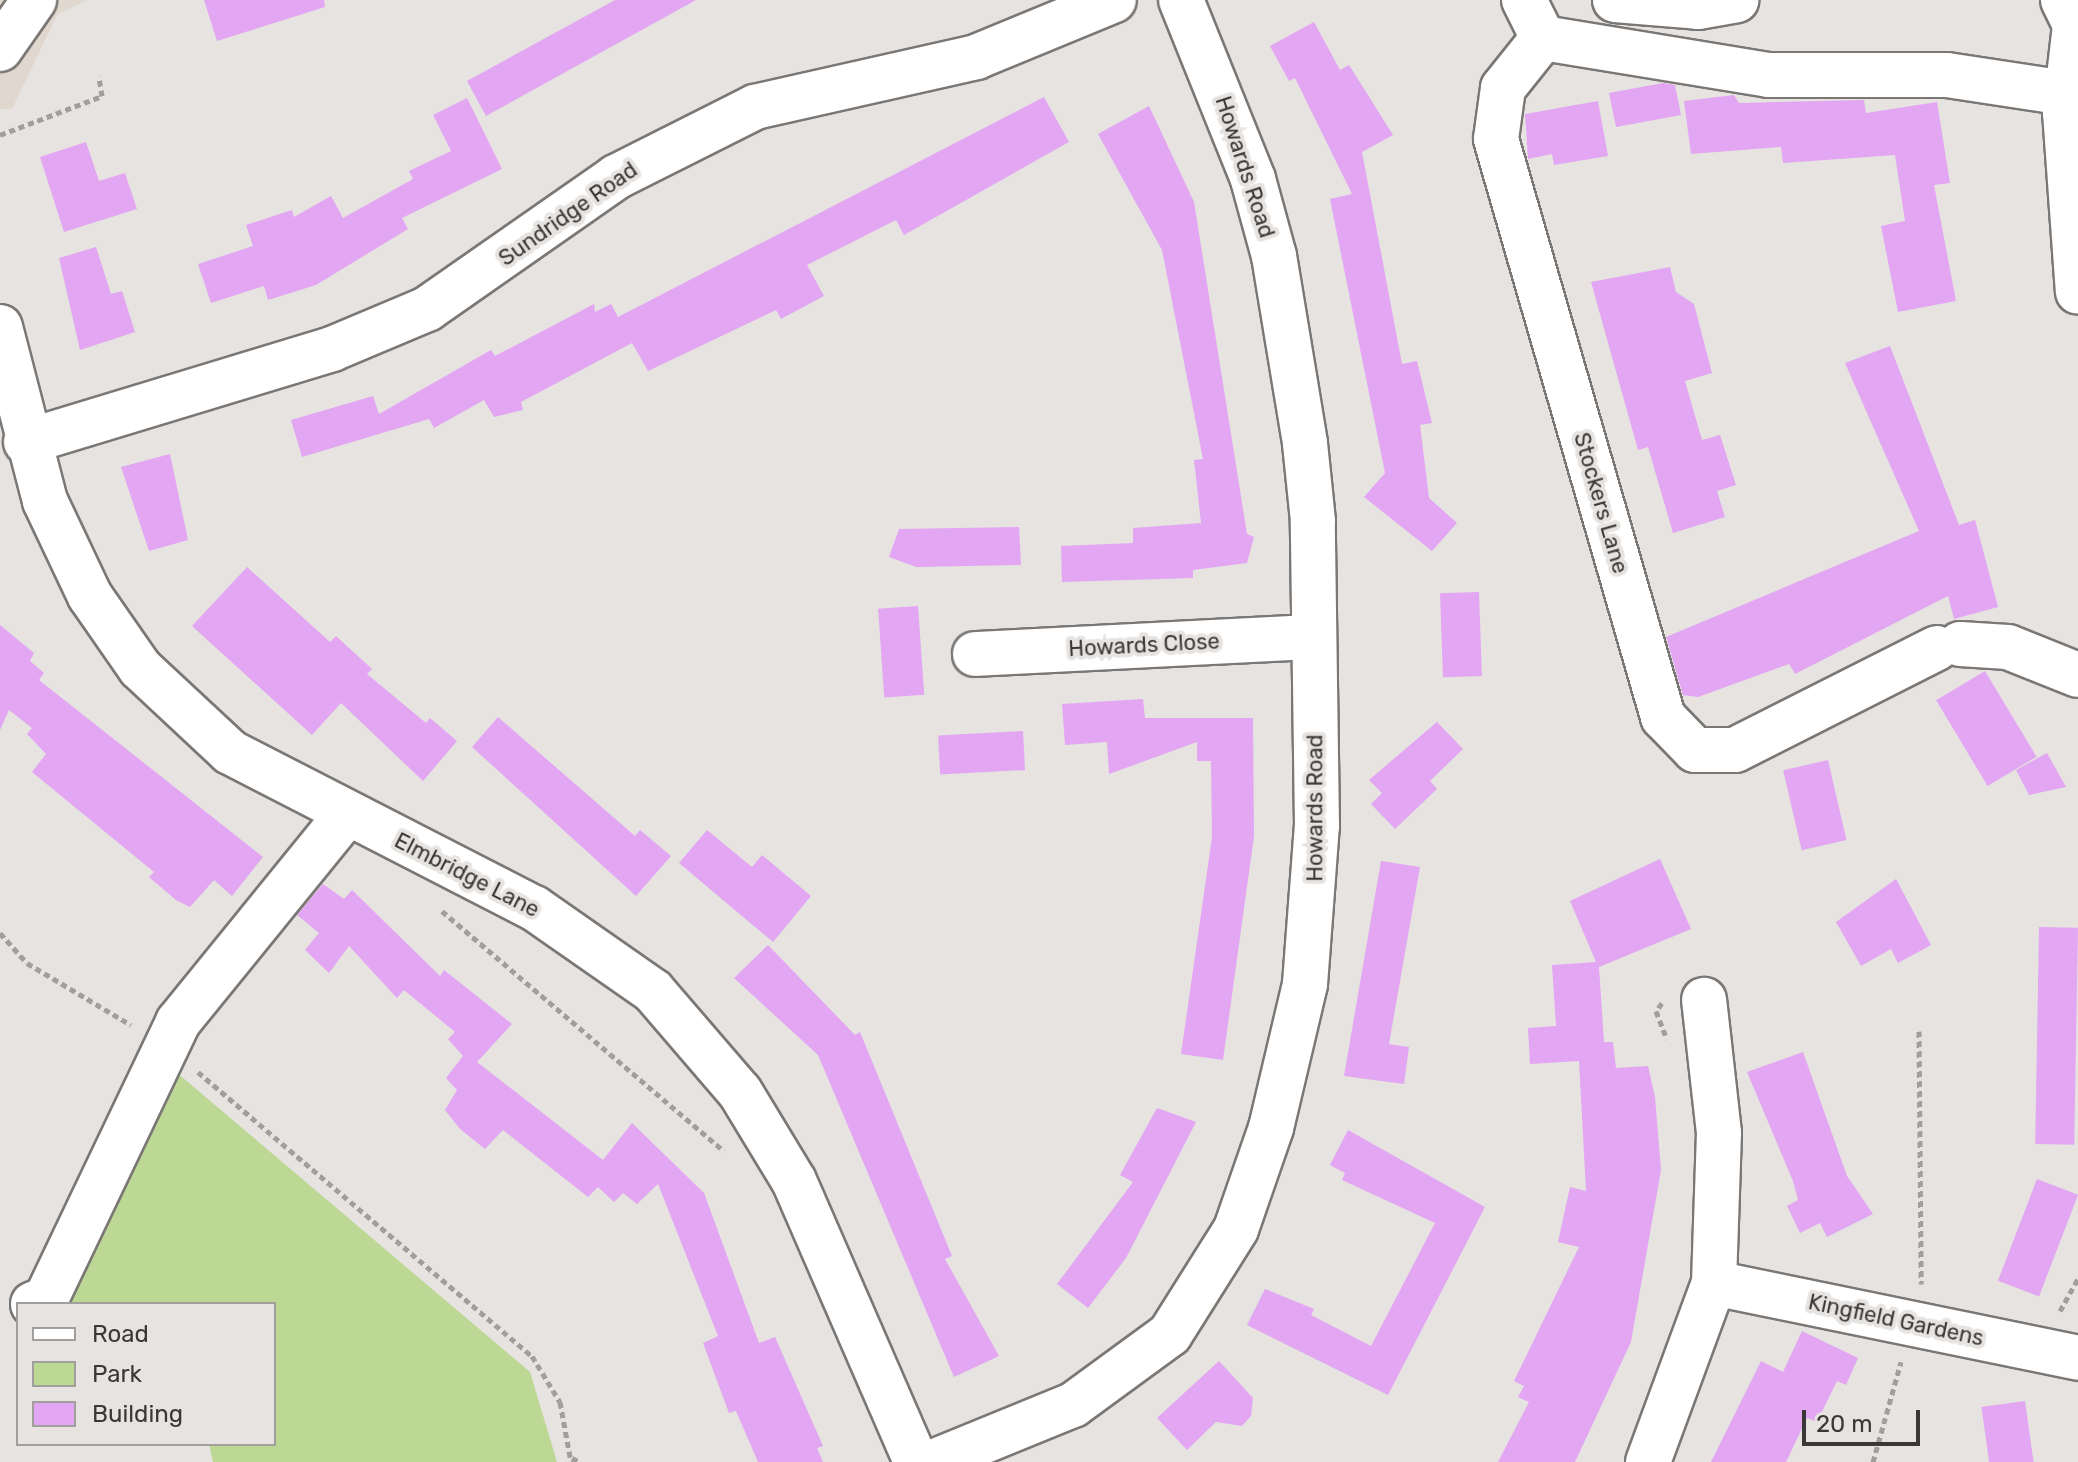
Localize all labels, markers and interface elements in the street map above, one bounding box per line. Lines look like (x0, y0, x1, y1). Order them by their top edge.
street label: Howards Road (1210, 93, 1280, 241)
street label: Sundridge Road (494, 156, 642, 272)
street label: Stockers Lane (1568, 430, 1634, 576)
street label: Howards Close (1068, 628, 1220, 662)
street label: Howards Road (1302, 734, 1328, 882)
street label: Elmbridge Lane (390, 827, 544, 923)
street label: Kingfield Gardens (1806, 1289, 1986, 1351)
legend (16, 1302, 276, 1446)
text: Road (92, 1320, 149, 1348)
text: Park (92, 1360, 142, 1388)
scale bar (1806, 1394, 1924, 1444)
text: Building (92, 1400, 183, 1428)
text: 20 m (1816, 1410, 1873, 1438)

